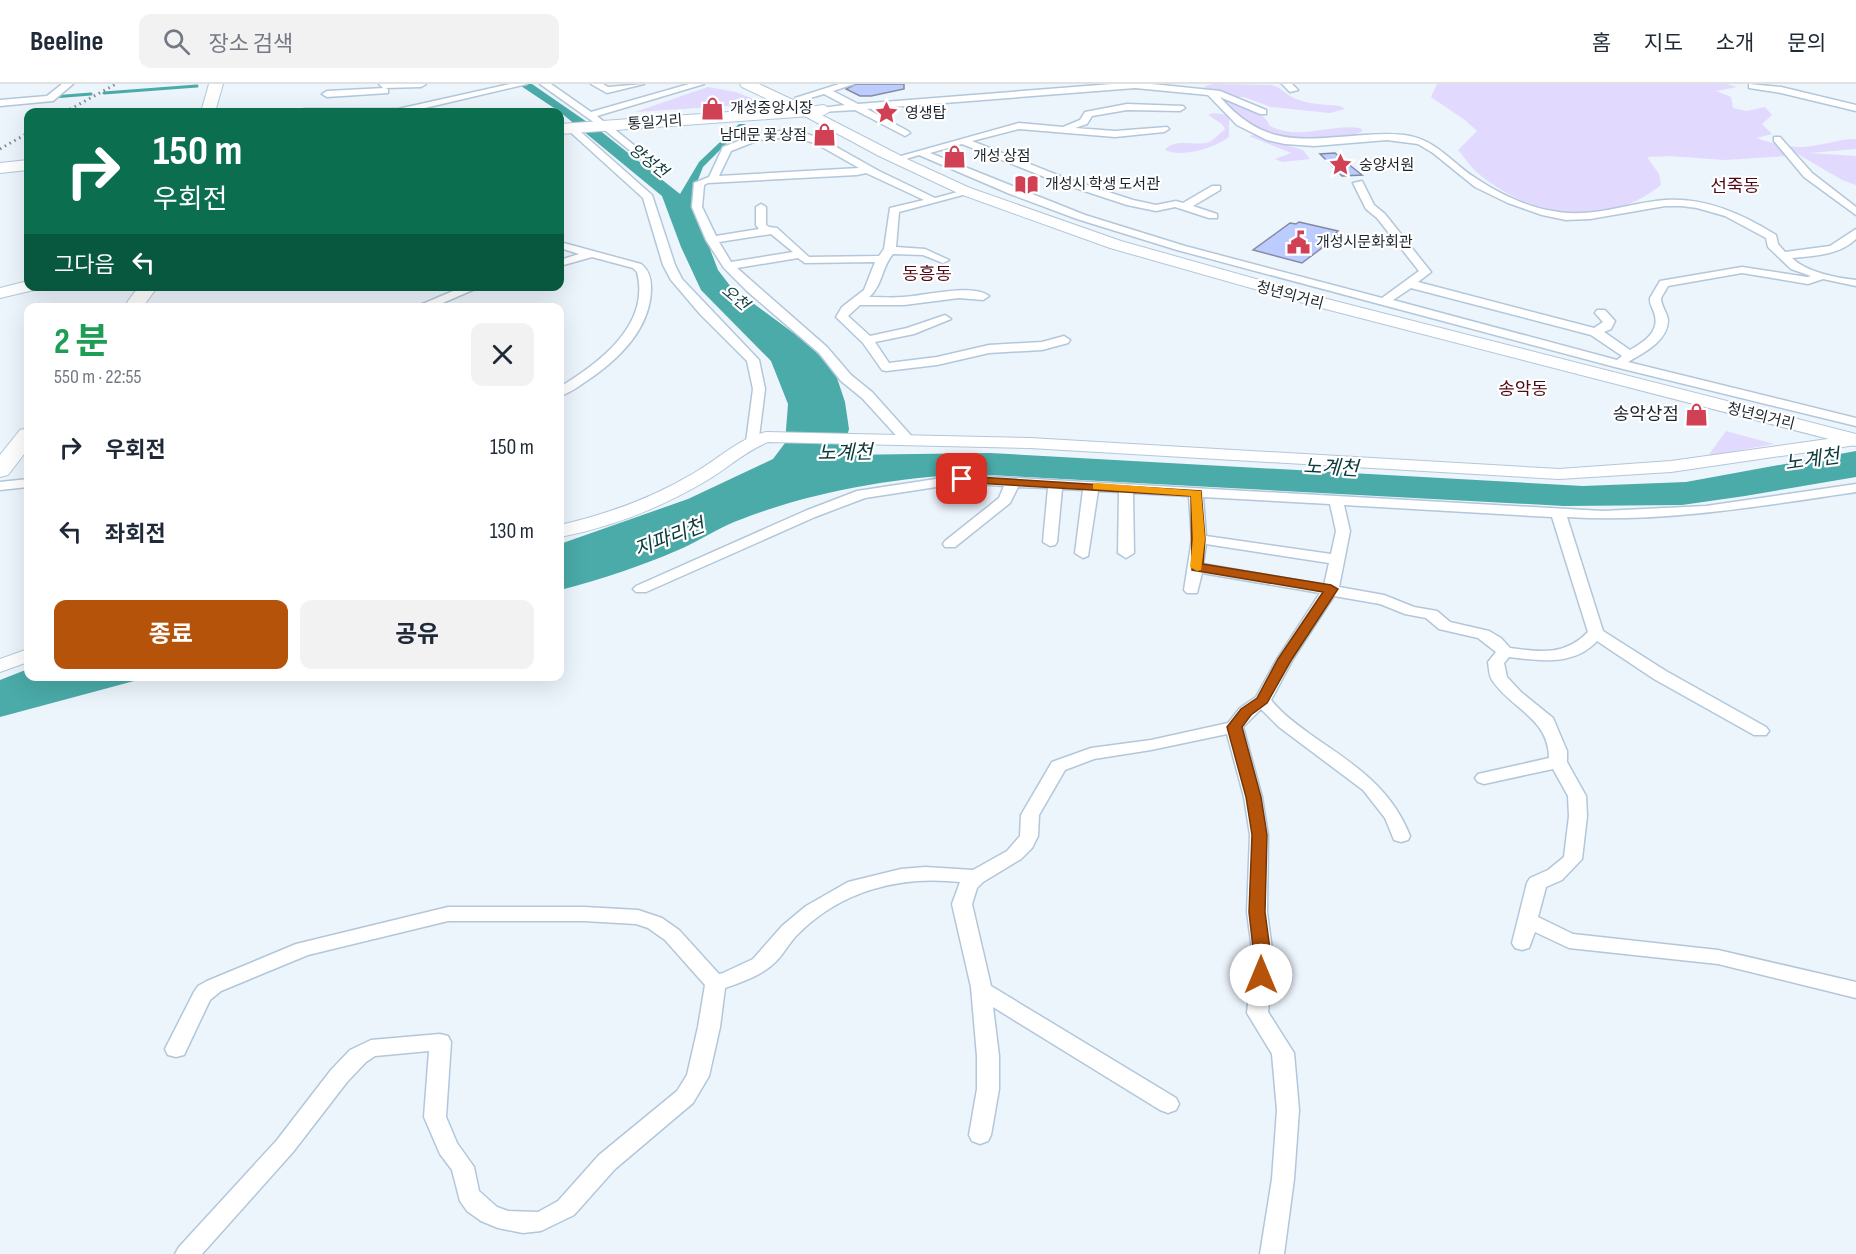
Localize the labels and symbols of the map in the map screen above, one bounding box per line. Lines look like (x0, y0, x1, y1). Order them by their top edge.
shop icon: 개성중앙시장 (699, 95, 725, 121)
place label: 개성중앙시장 (730, 99, 813, 118)
place icon: 영생탑 (874, 100, 900, 126)
place label: 영생탑 (905, 104, 947, 123)
street label: 통일거리 (627, 111, 683, 134)
shop icon: 남대문 꽃 상점 (812, 122, 838, 148)
place label: 남대문 꽃 상점 (719, 126, 807, 145)
water label: 양성천 (625, 140, 673, 184)
shop icon: 개성 상점 (942, 143, 968, 169)
place label: 개성 상점 (973, 147, 1031, 166)
place icon: 숭양서원 (1328, 152, 1354, 178)
place label: 숭양서원 (1359, 156, 1414, 175)
library icon: 개성시 학생 도서관 (1014, 171, 1040, 197)
place label: 개성시 학생 도서관 (1045, 175, 1160, 194)
district label: 선죽동 (1710, 176, 1760, 197)
public building icon: 개성시문화회관 (1285, 229, 1311, 255)
place label: 개성시문화회관 (1316, 233, 1413, 252)
district label: 동흥동 (902, 264, 952, 285)
street label: 청년의거리 (1254, 277, 1326, 314)
water label: 오천 (718, 281, 754, 316)
district label: 송악동 (1498, 379, 1548, 400)
street label: 청년의거리 (1725, 399, 1797, 434)
shop icon: 송악상점 (1684, 401, 1710, 427)
place label: 송악상점 (1613, 404, 1679, 425)
water label: 노계천 (817, 440, 875, 465)
water label: 노계천 (1783, 444, 1844, 476)
pin (936, 453, 987, 504)
water label: 노계천 (1303, 455, 1362, 482)
water label: 지파리천 (631, 513, 710, 562)
position arrow (1229, 943, 1293, 1007)

